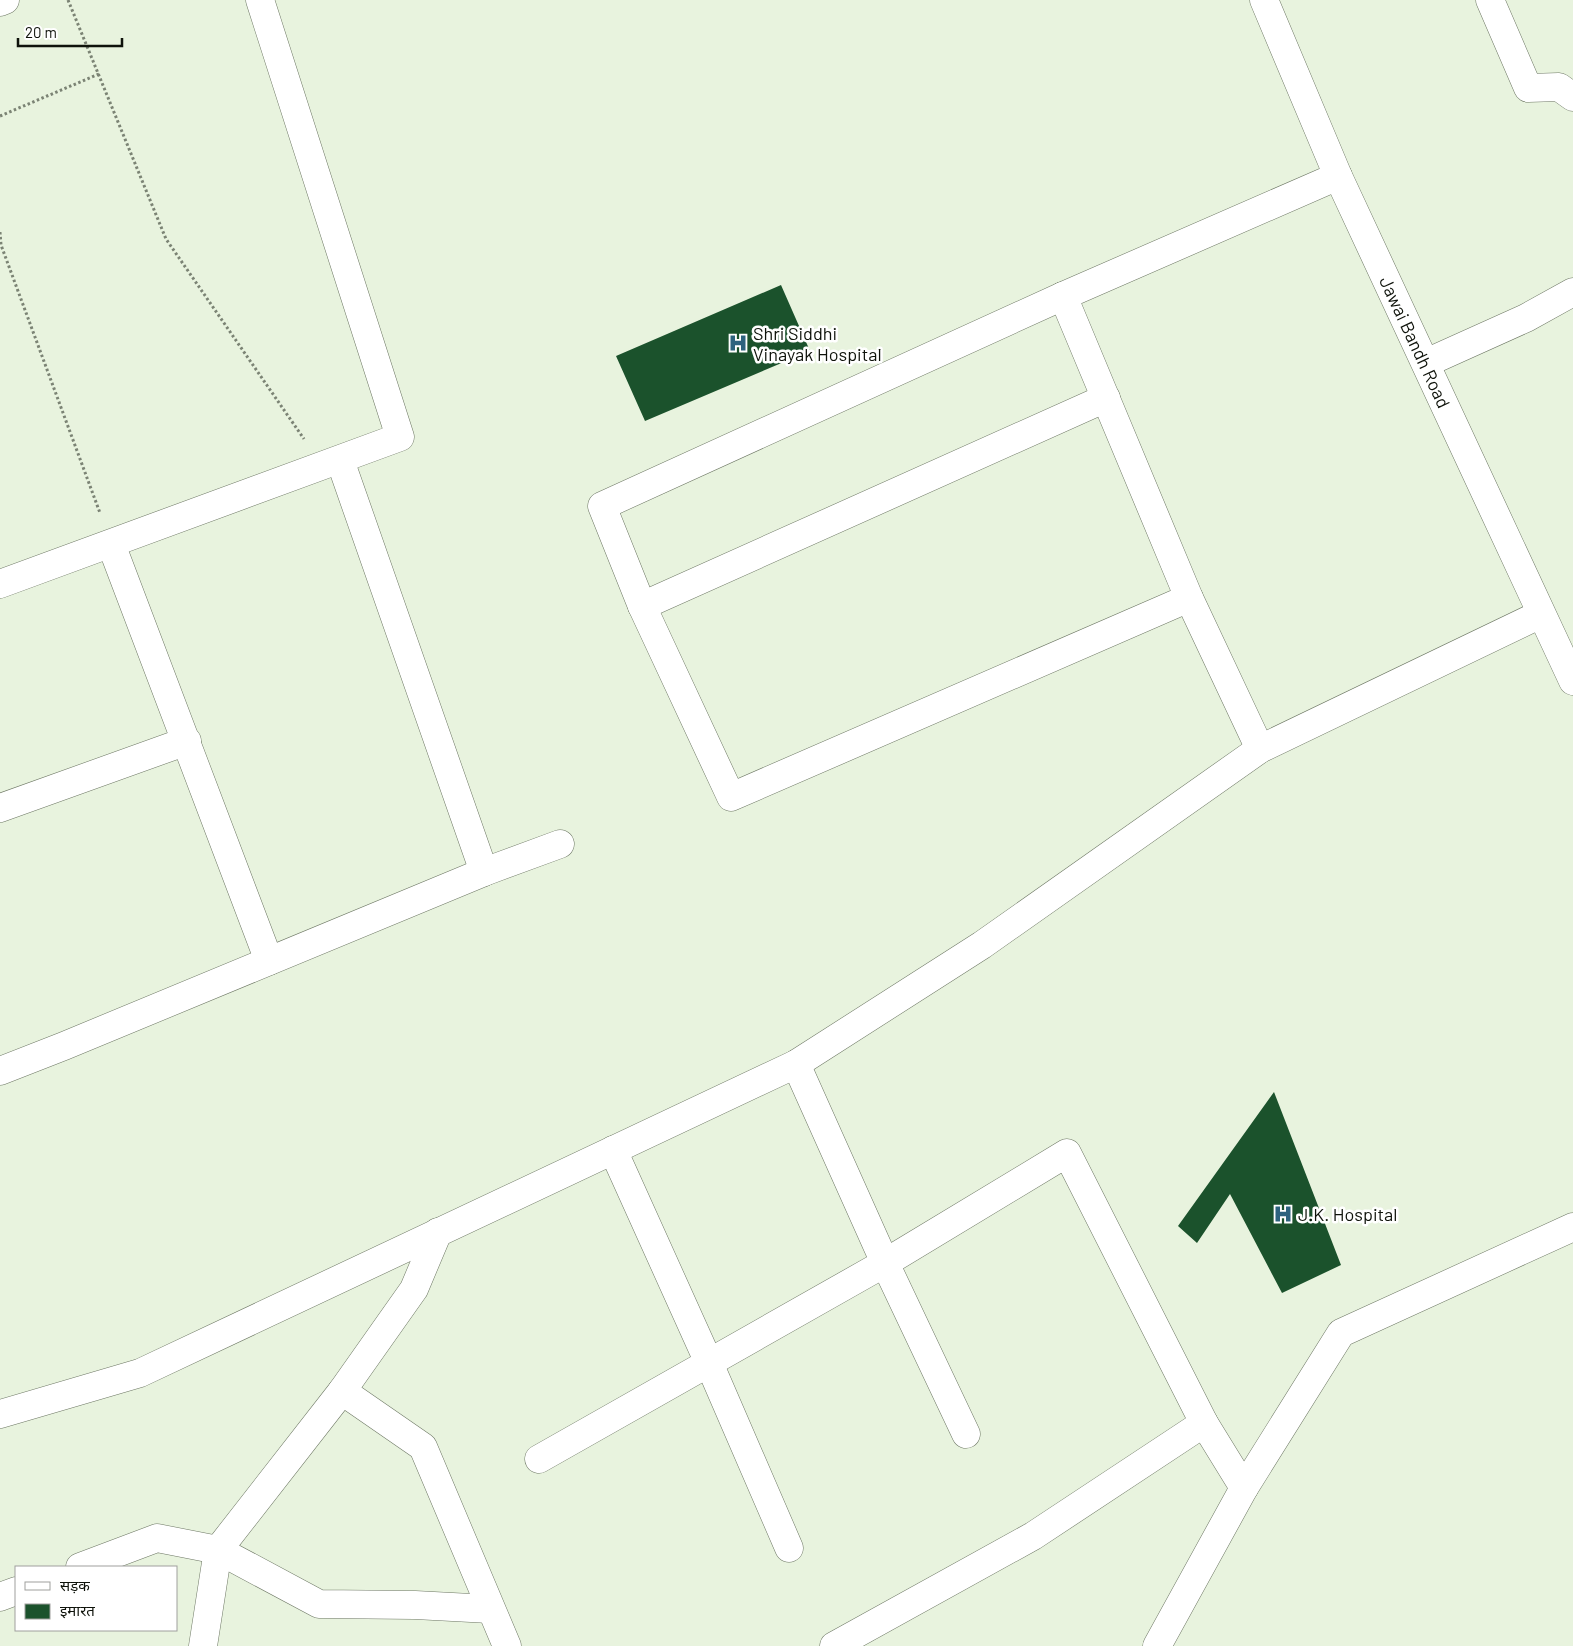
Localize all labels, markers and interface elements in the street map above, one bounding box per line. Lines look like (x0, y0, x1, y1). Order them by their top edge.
scale bar (18, 15, 121, 47)
text: 20 m (25, 23, 57, 41)
street label: Jawai Bandh Road (1375, 273, 1455, 411)
place label: Shri Siddhi Vinayak Hospital (753, 322, 882, 365)
hospital icon: Shri Siddhi Vinayak Hospital (727, 332, 749, 354)
hospital icon: J.K. Hospital (1272, 1203, 1294, 1225)
place label: J.K. Hospital (1298, 1203, 1397, 1225)
legend (15, 1566, 178, 1631)
text: सड़क (60, 1576, 90, 1594)
text: इमारत (60, 1601, 95, 1619)

